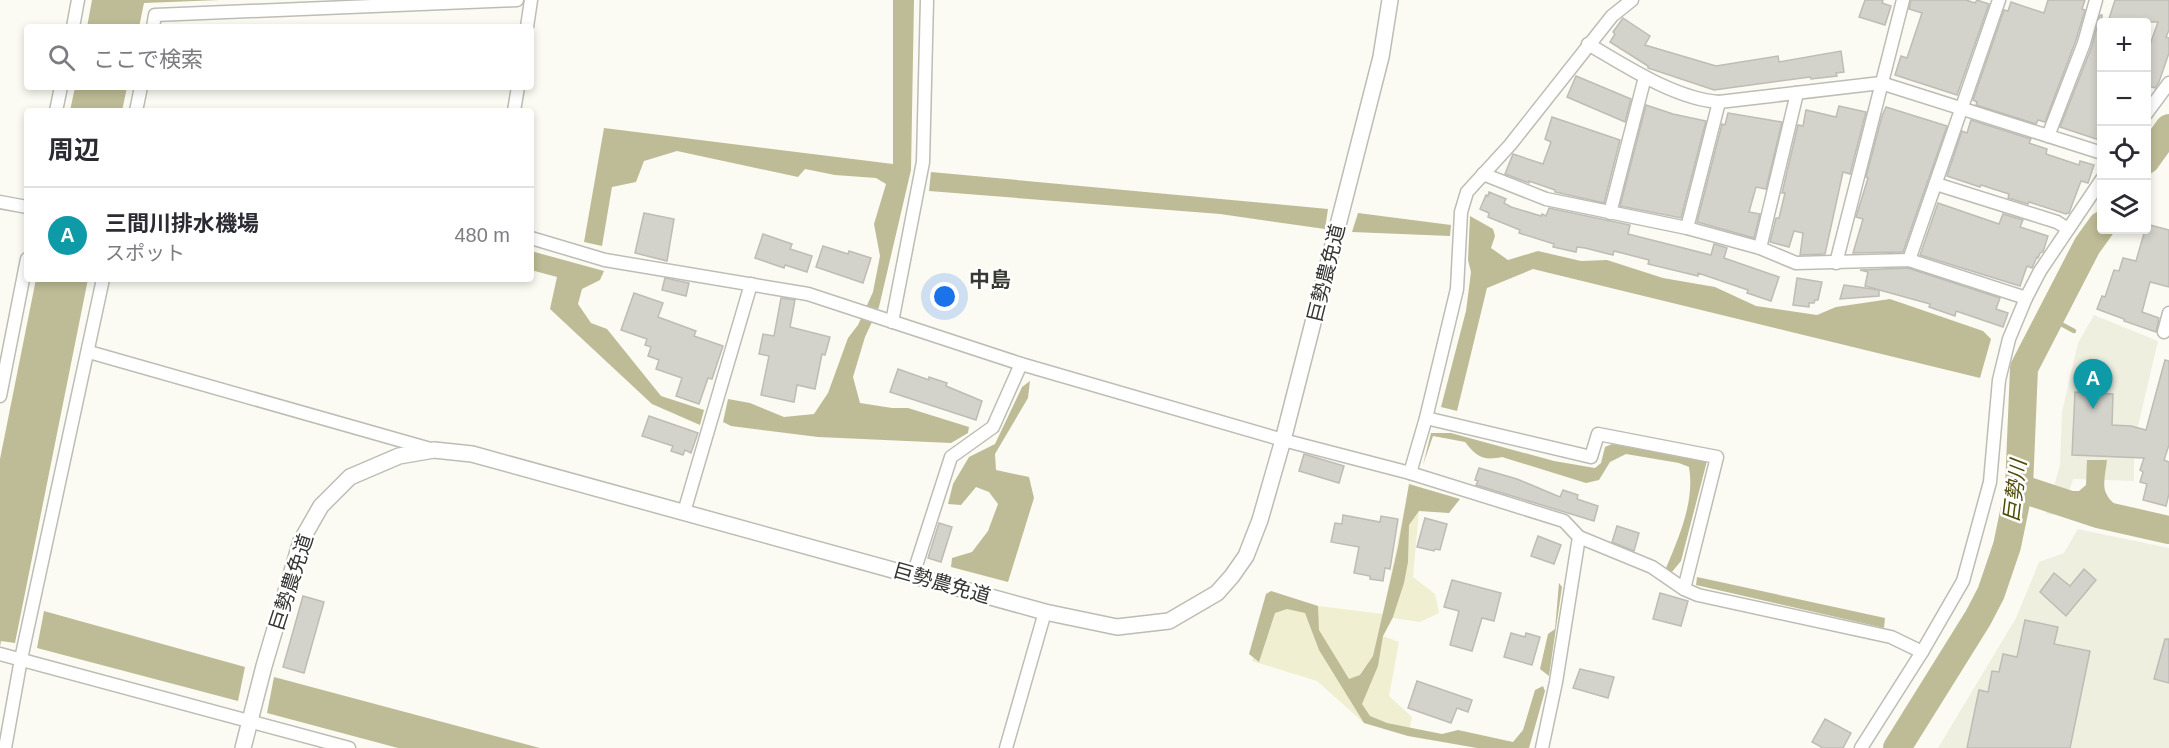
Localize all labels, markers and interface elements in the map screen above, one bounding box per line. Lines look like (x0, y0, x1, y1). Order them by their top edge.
map controls (2097, 18, 2151, 234)
button: + (2097, 18, 2151, 72)
search box (24, 24, 534, 90)
icon: search (45, 41, 78, 74)
text: ここで検索 (93, 47, 203, 72)
button: − (2097, 72, 2151, 126)
button: locate (2097, 126, 2151, 180)
text: 周辺 (48, 135, 100, 165)
button: layers (2097, 180, 2151, 234)
text: 三間川排水機場 (105, 211, 259, 236)
street label: 巨勢農免道 (1303, 222, 1349, 324)
text: A (60, 224, 75, 246)
text: 480 m (454, 224, 510, 246)
text: スポット (105, 242, 185, 264)
district label: 中島 (969, 268, 1011, 291)
your location (930, 282, 959, 311)
pin: A (2074, 360, 2112, 409)
water label: 巨勢川 (1999, 456, 2030, 524)
street label: 巨勢農免道 (265, 531, 317, 633)
street label: 巨勢農免道 (891, 559, 993, 607)

